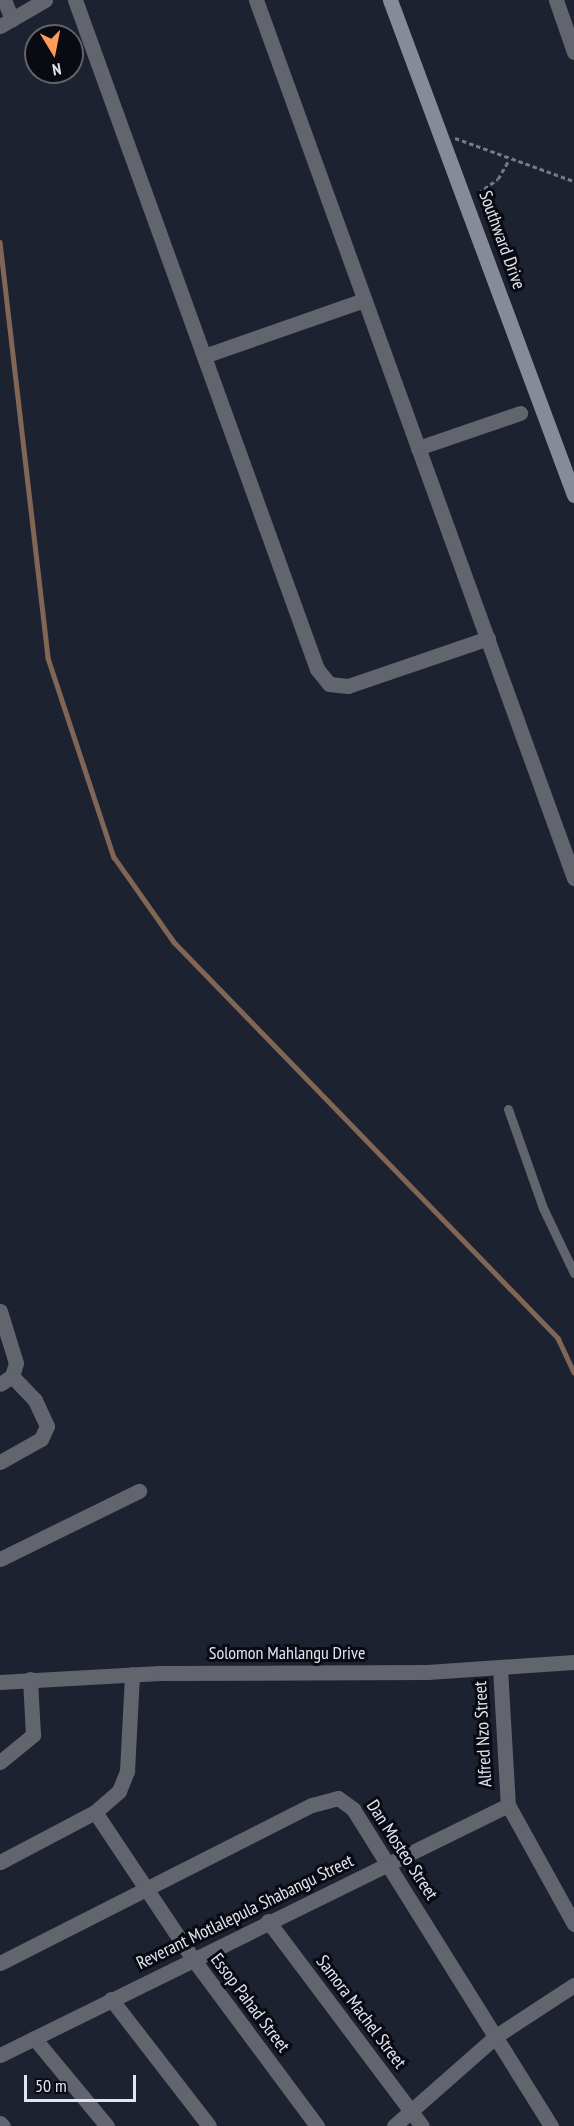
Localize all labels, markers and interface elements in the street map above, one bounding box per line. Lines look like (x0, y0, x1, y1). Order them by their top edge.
north arrow (24, 24, 84, 84)
text: N (51, 59, 63, 80)
street label: Southward Drive (474, 188, 530, 292)
street label: Solomon Mahlangu Drive (209, 1642, 365, 1664)
street label: Alfred Nzo Street (469, 1680, 497, 1788)
street label: Dan Mosteo Street (362, 1796, 442, 1904)
street label: Reverant Motlalepula Shabangu Street (133, 1850, 357, 1974)
street label: Essop Pahad Street (206, 1949, 294, 2057)
street label: Samora Machel Street (311, 1951, 411, 2073)
scale bar (27, 2063, 140, 2101)
text: 50 m (35, 2074, 67, 2097)

